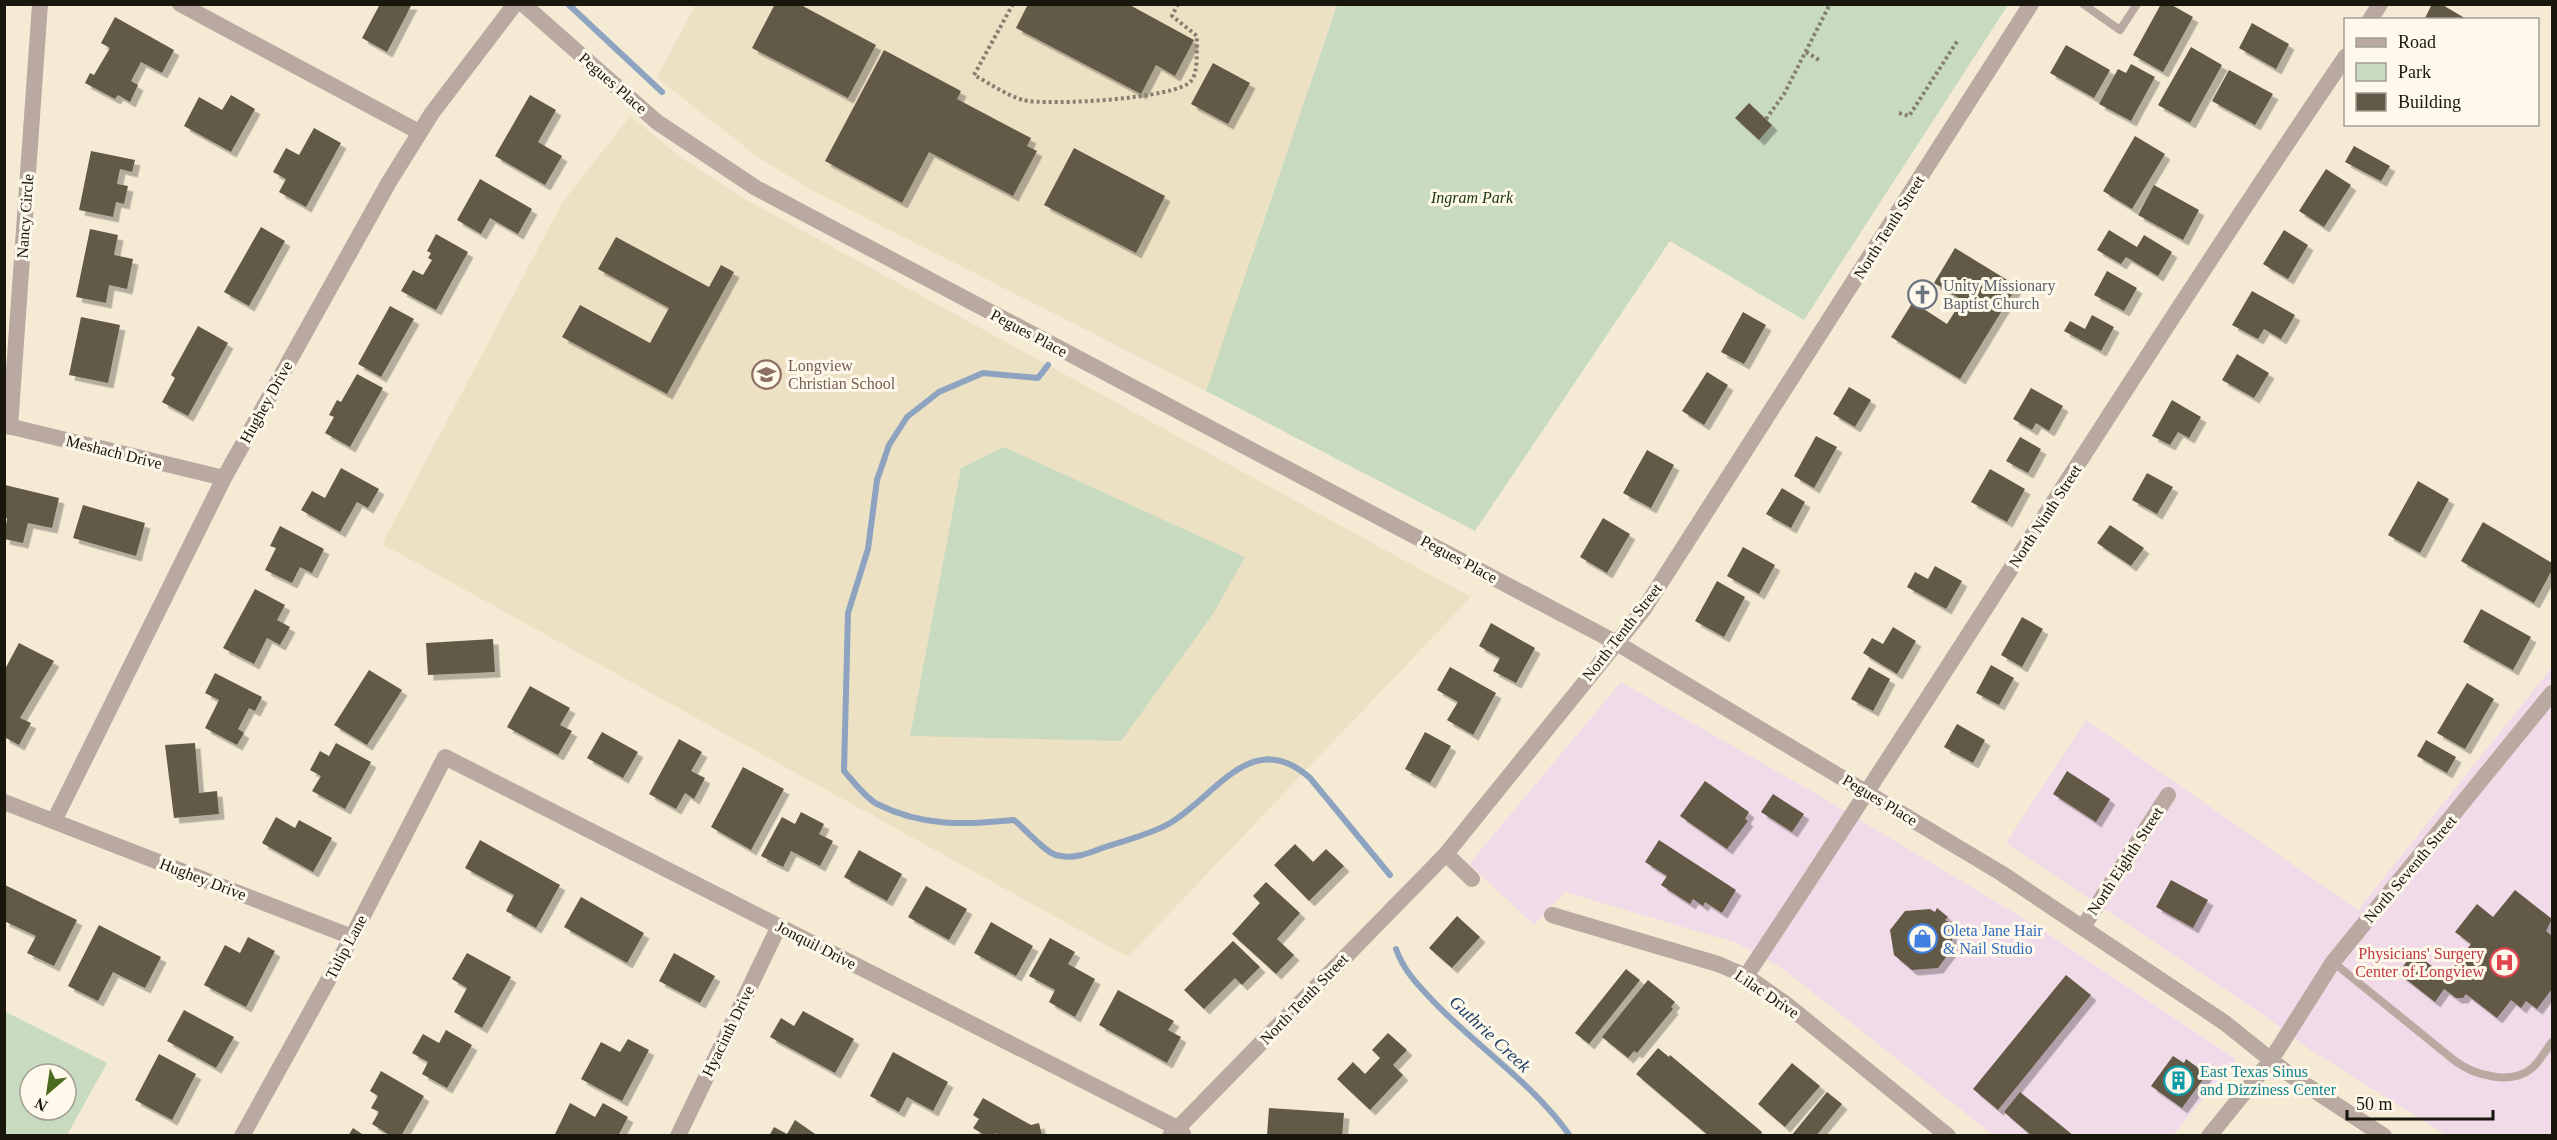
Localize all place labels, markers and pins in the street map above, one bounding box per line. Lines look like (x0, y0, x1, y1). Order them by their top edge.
place label: Unity Missionary Baptist Church (1943, 277, 2055, 313)
church icon: Unity Missionary Baptist Church (1906, 278, 1938, 310)
place label: Longview Christian School (788, 357, 896, 392)
school or university icon: Longview Christian School (751, 358, 783, 390)
place label: Oleta Jane Hair & Nail Studio (1943, 922, 2043, 957)
shop icon: Oleta Jane Hair & Nail Studio (1906, 923, 1938, 955)
place label: Physicians' Surgery Center of Longview (2355, 945, 2484, 981)
hospital icon: Physicians' Surgery Center of Longview (2489, 946, 2521, 978)
place label: East Texas Sinus and Dizziness Center (2200, 1063, 2337, 1098)
building icon: East Texas Sinus and Dizziness Center (2163, 1064, 2195, 1096)

